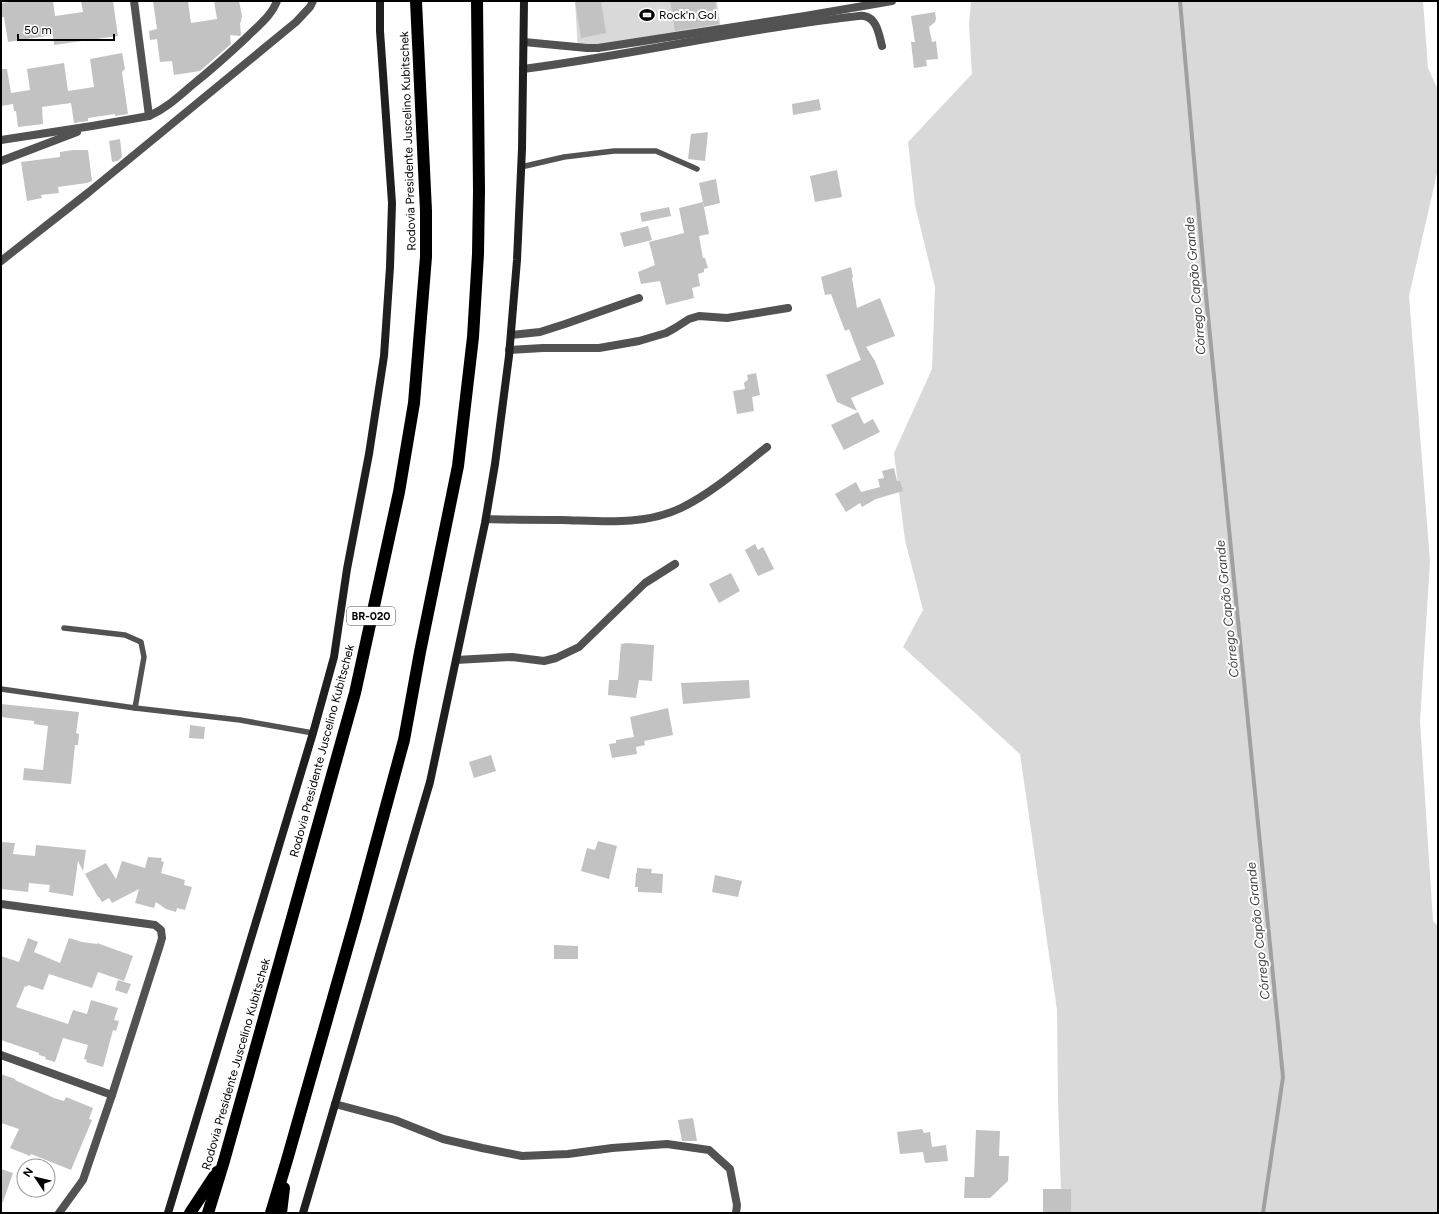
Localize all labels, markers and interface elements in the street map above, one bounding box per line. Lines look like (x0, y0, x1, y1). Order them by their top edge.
sports icon: Rock'n Gol (638, 6, 656, 24)
place label: Rock'n Gol (659, 8, 717, 22)
scale bar (18, 16, 114, 42)
text: 50 m (24, 23, 52, 37)
street label: Rodovia Presidente Juscelino Kubitschek (397, 31, 419, 251)
water label: Córrego Capão Grande (1182, 216, 1208, 356)
water label: Córrego Capão Grande (1212, 539, 1242, 679)
road number: BR-020 (347, 607, 395, 625)
street label: Rodovia Presidente Juscelino Kubitschek (287, 643, 357, 859)
water label: Córrego Capão Grande (1243, 861, 1273, 1001)
street label: Rodovia Presidente Juscelino Kubitschek (199, 956, 273, 1172)
north arrow (16, 1158, 56, 1198)
text: N (20, 1165, 36, 1180)

